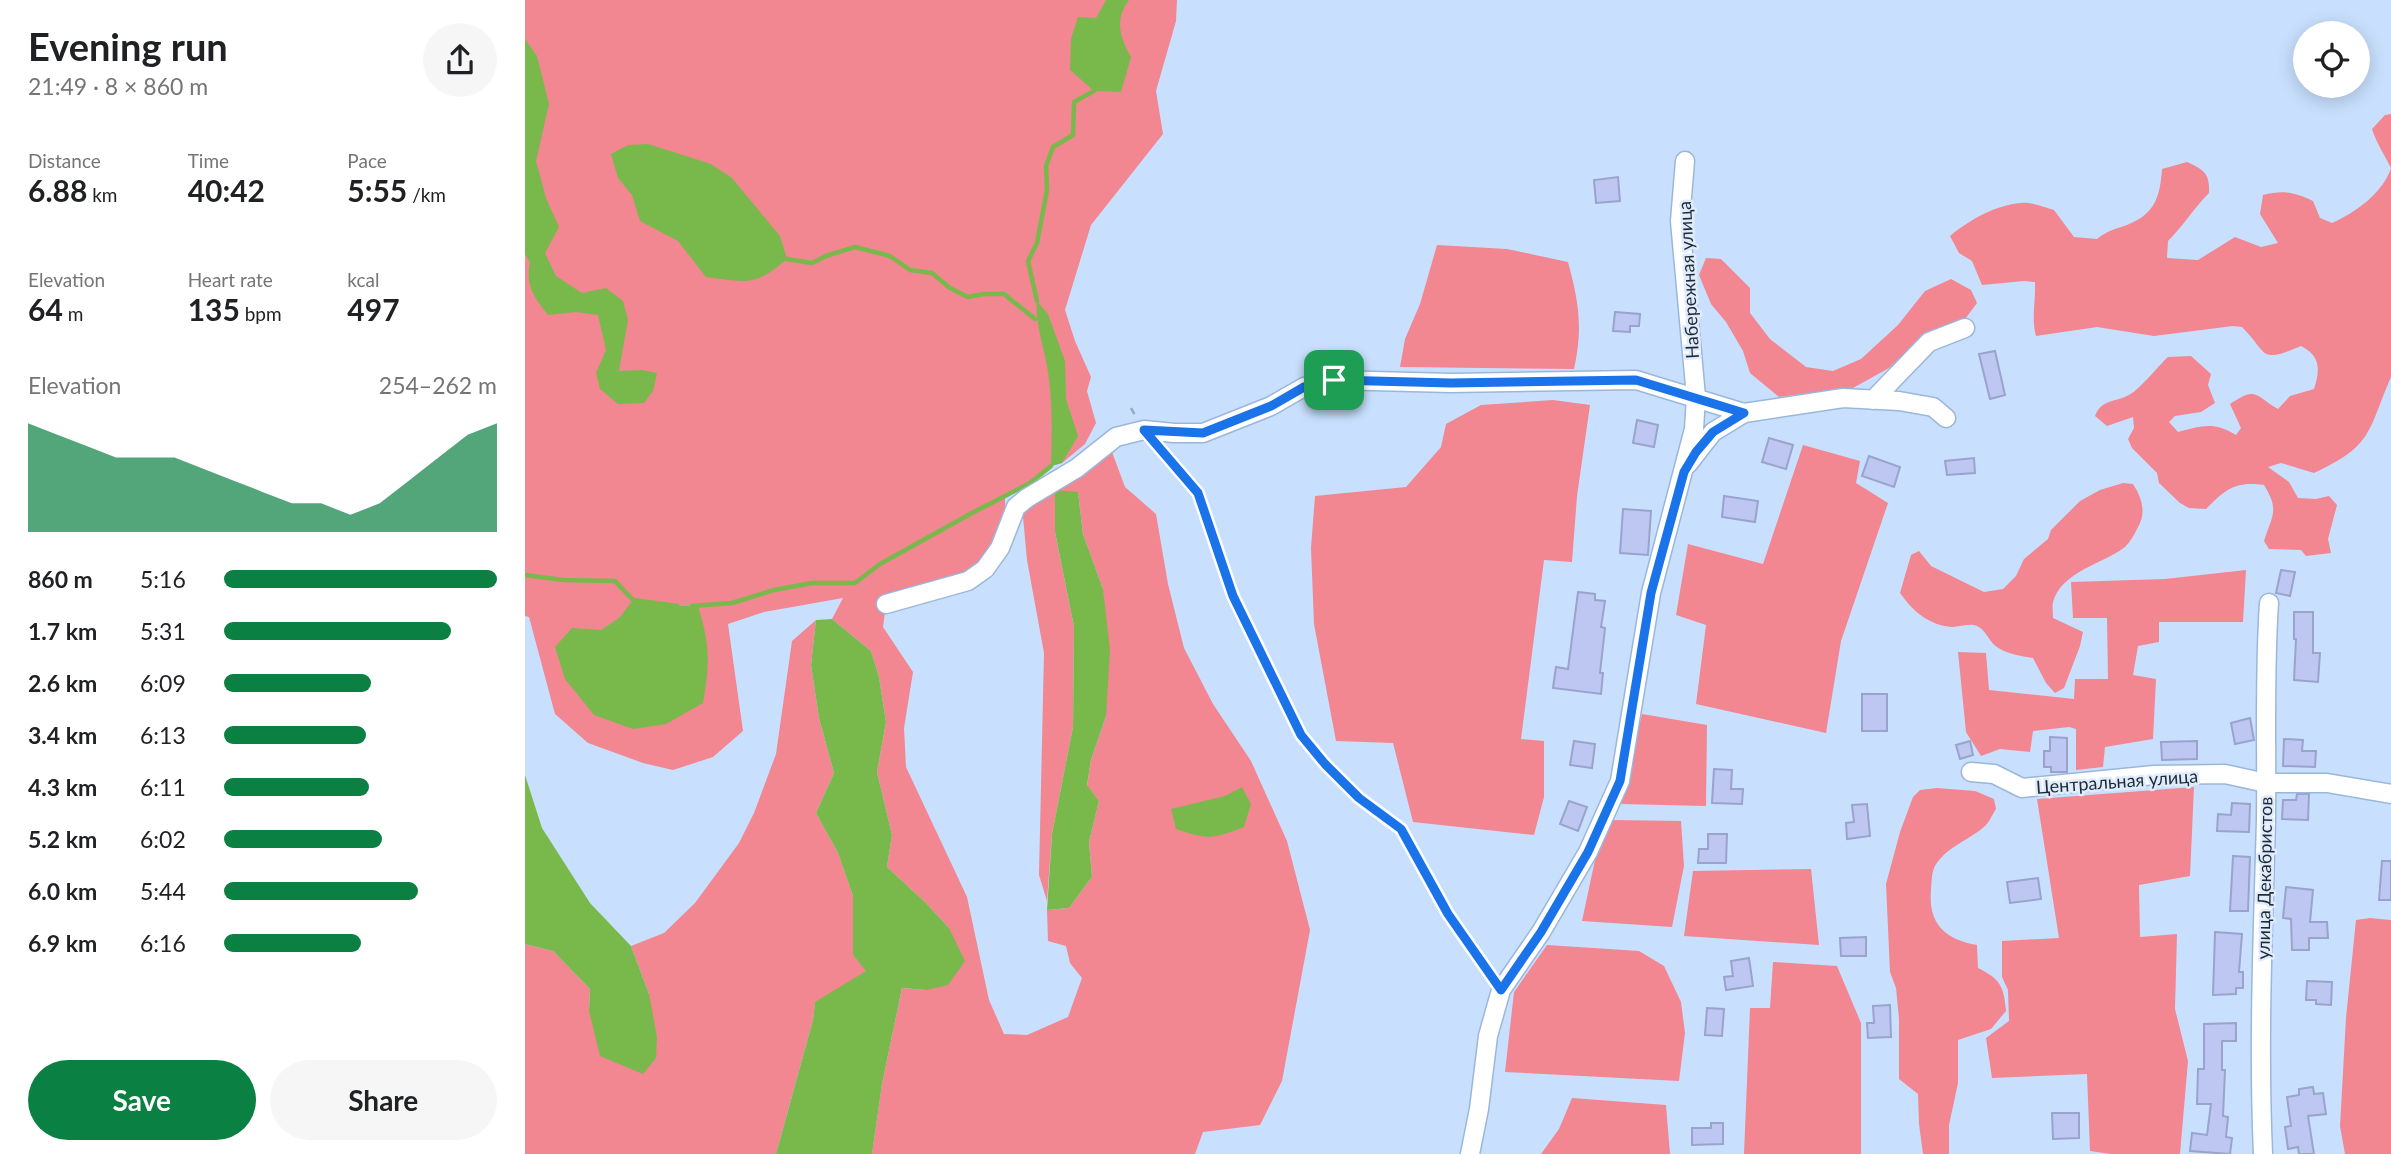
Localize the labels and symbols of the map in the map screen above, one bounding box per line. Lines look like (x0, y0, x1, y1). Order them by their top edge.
street label: Набережная улица (1673, 201, 1703, 359)
pin (1304, 350, 1364, 410)
street label: Центральная улица (2035, 764, 2199, 798)
street label: улица Декабристов (2252, 796, 2276, 959)

